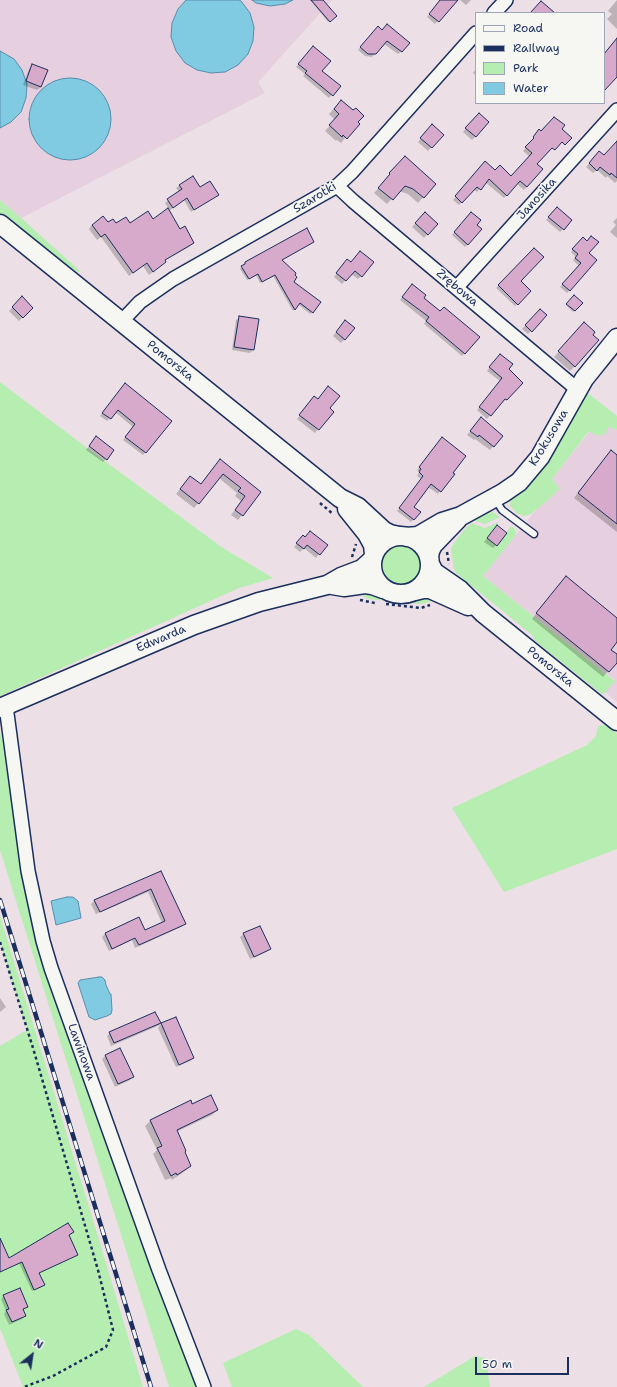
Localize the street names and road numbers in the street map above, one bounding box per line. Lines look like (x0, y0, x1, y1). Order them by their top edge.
street label: Janosika (514, 175, 560, 223)
street label: Szarotki (291, 179, 339, 217)
street label: Zrębowa (433, 266, 481, 310)
street label: Pomorska (144, 338, 196, 384)
street label: Krokusowa (526, 407, 572, 469)
street label: Edwarda (134, 622, 188, 656)
street label: Pomorska (524, 644, 576, 690)
street label: Lawinowa (64, 1022, 98, 1082)

